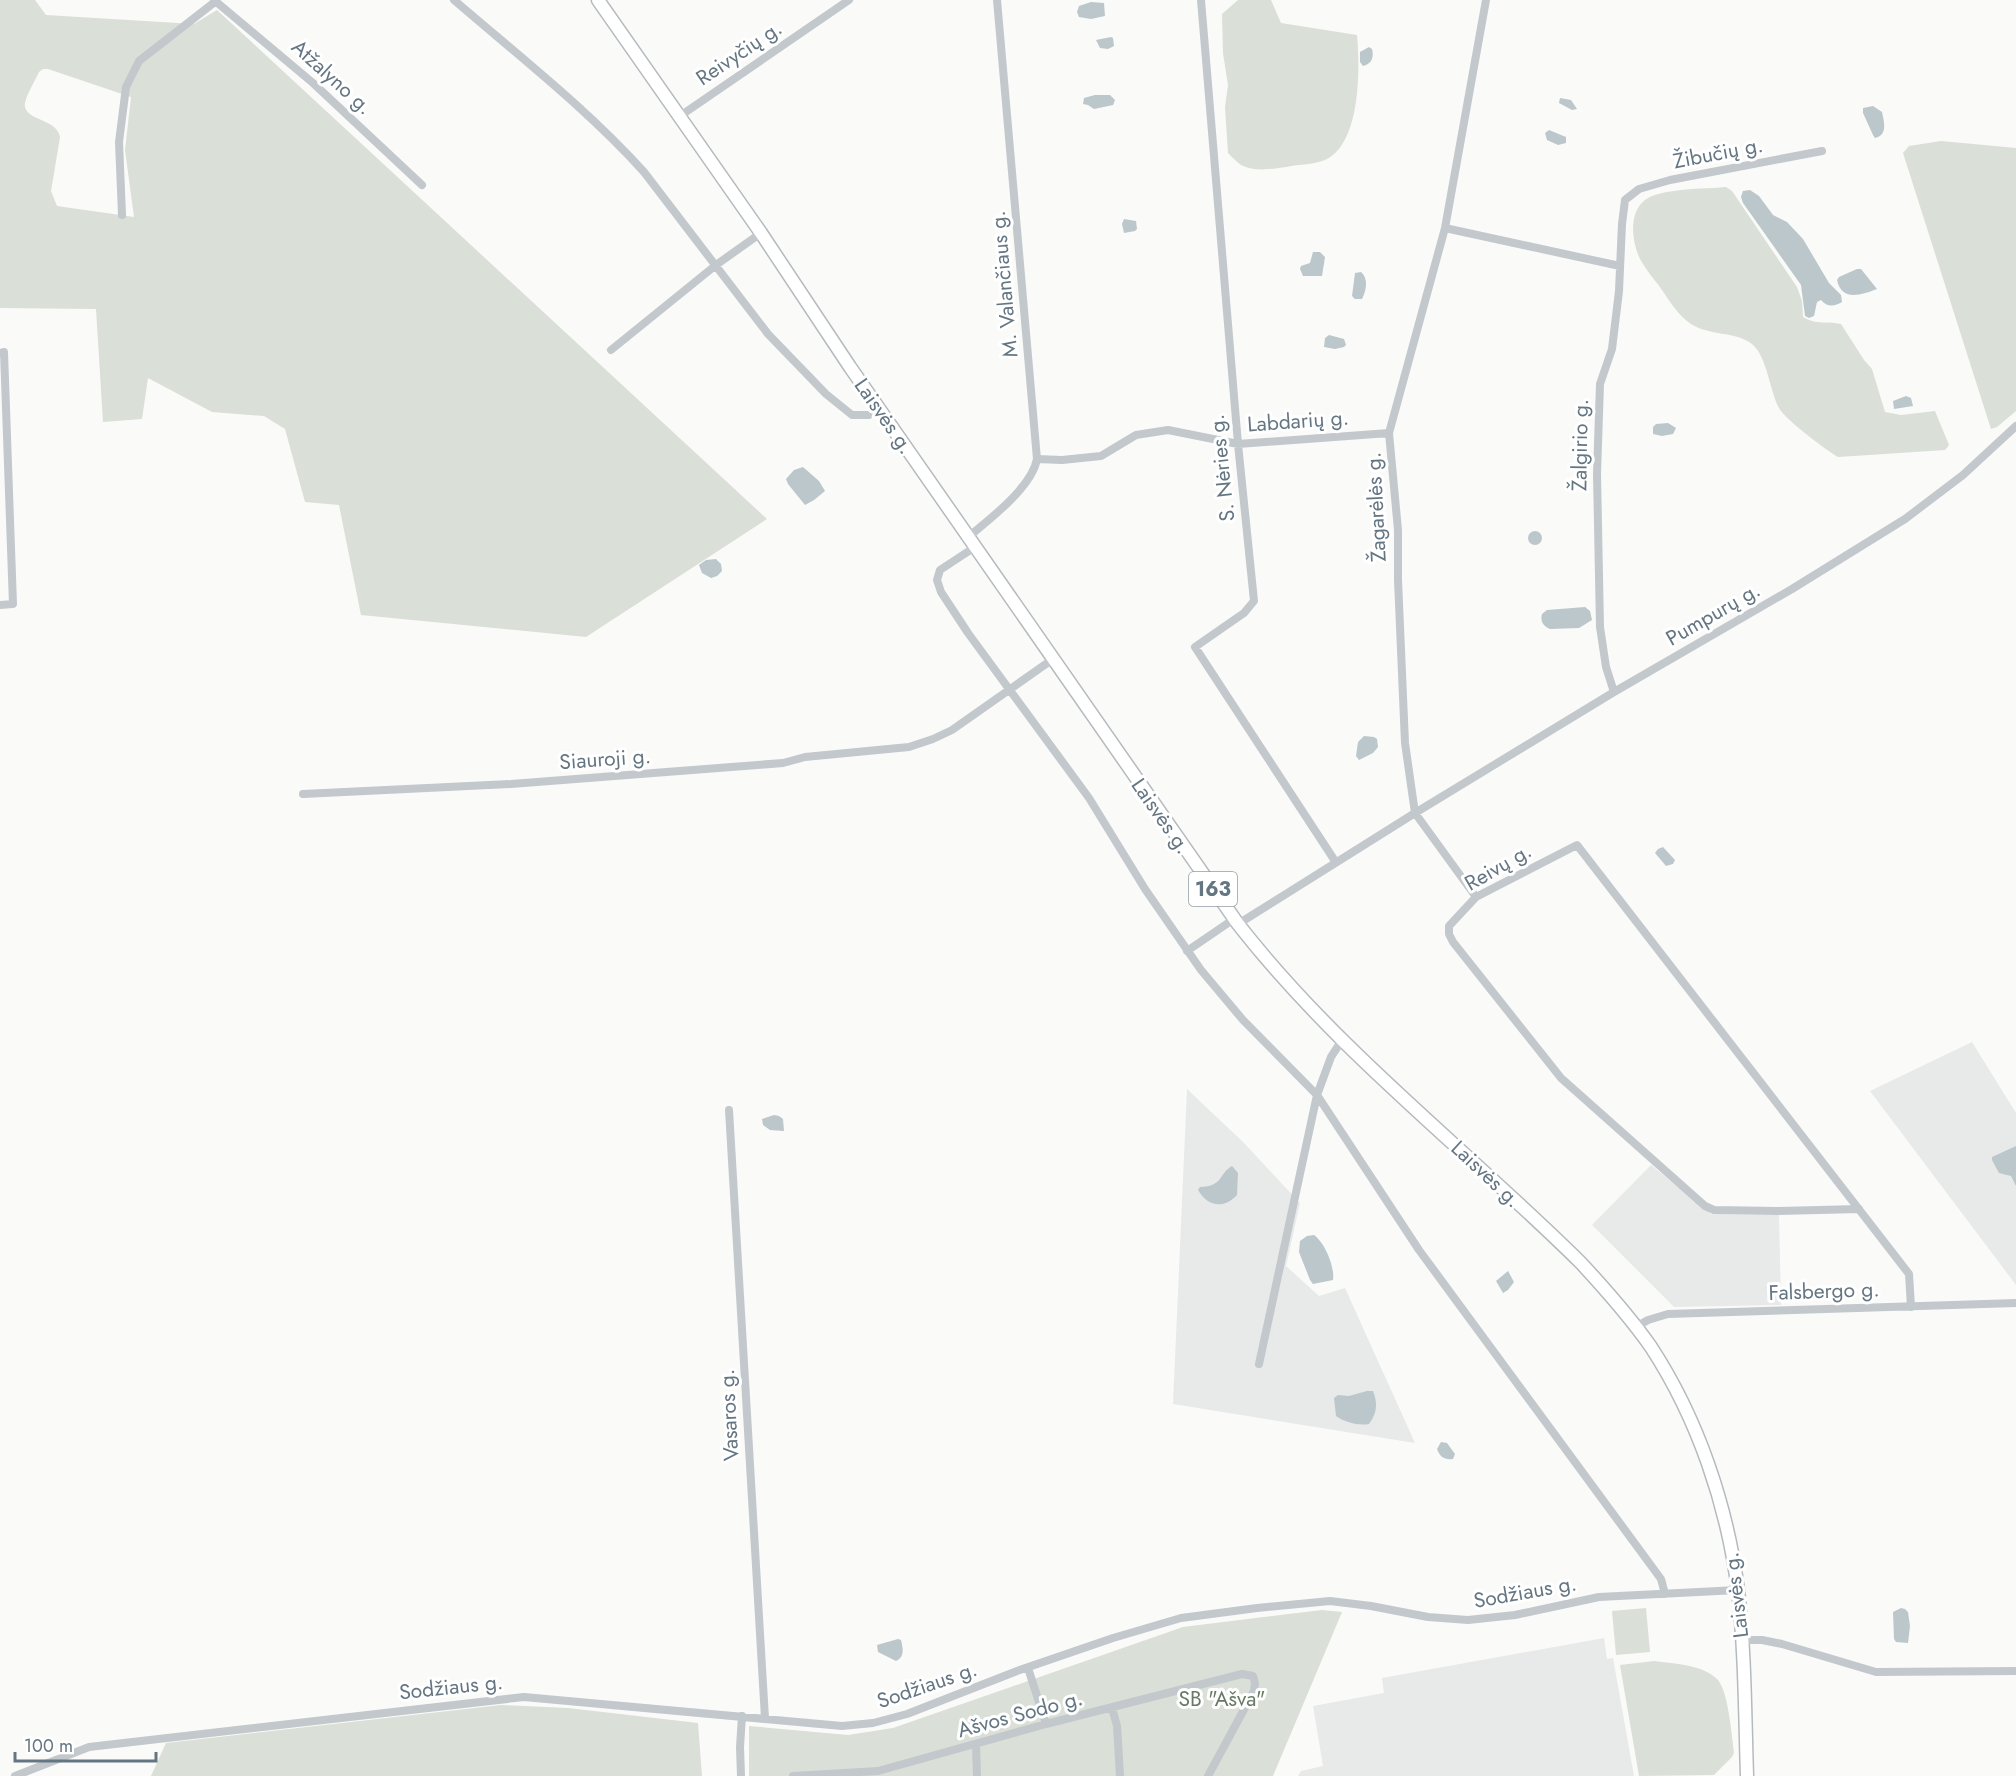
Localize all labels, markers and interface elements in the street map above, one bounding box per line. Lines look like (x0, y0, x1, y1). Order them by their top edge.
street label: Reivyčių g. (690, 13, 788, 93)
street label: Atžalyno g. (285, 32, 379, 122)
street label: Žibučių g. (1670, 130, 1766, 176)
street label: M. Valančiaus g. (983, 209, 1025, 359)
street label: Laisvės g. (847, 372, 921, 460)
street label: Žalgirio g. (1564, 398, 1596, 492)
street label: Labdarių g. (1246, 402, 1350, 440)
street label: S. Nėries g. (1201, 413, 1243, 523)
street label: Žagarėlės g. (1358, 451, 1394, 563)
street label: Pumpurų g. (1660, 575, 1766, 653)
street label: Siauroji g. (558, 741, 652, 777)
street label: Laisvės g. (1124, 772, 1198, 860)
street label: Reivų g. (1459, 836, 1537, 898)
road number: 163 (1189, 872, 1237, 906)
street label: Laisvės g. (1444, 1134, 1528, 1214)
street label: Falsbergo g. (1768, 1274, 1880, 1308)
street label: Vasaros g. (712, 1368, 746, 1462)
street label: Laisvės g. (1716, 1550, 1756, 1640)
street label: Sodžiaus g. (1471, 1568, 1579, 1616)
street label: Sodžiaus g. (873, 1654, 981, 1716)
street label: Sodžiaus g. (398, 1667, 504, 1707)
street label: Ašvos Sodo g. (954, 1683, 1086, 1745)
park label: SB "Ašva" (1179, 1684, 1265, 1714)
scale bar (15, 1725, 156, 1763)
text: 100 m (24, 1733, 73, 1759)

